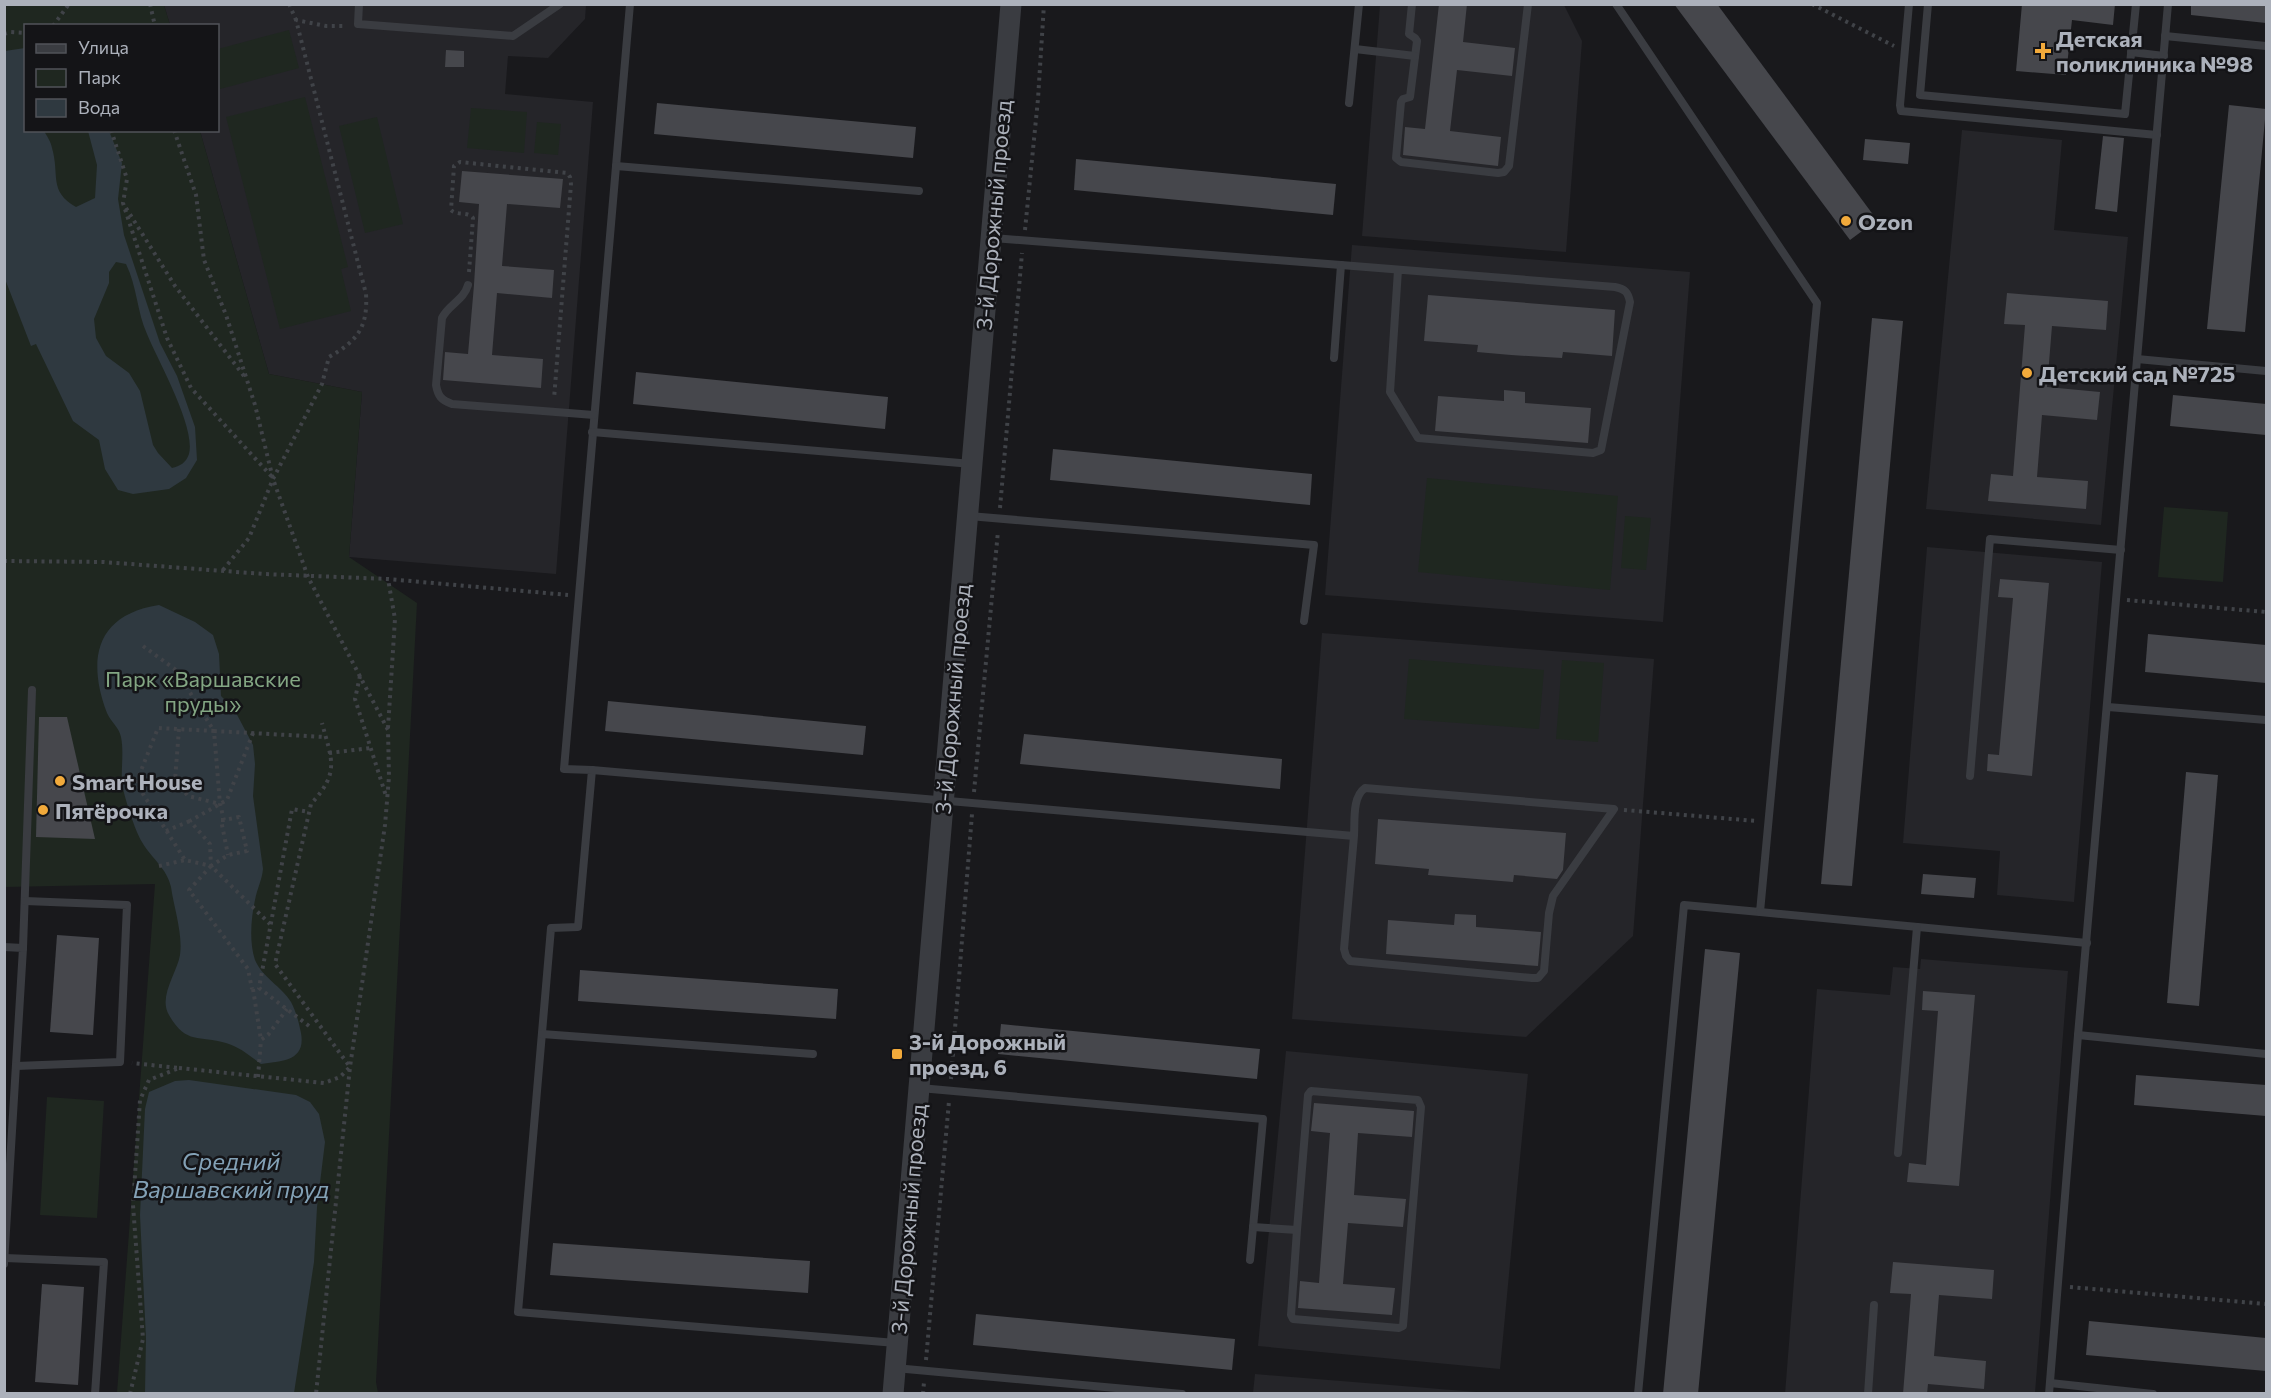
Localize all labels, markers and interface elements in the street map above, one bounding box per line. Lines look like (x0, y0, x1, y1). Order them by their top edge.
legend (24, 24, 219, 132)
place label: Детская поликлиника №98 (2056, 25, 2253, 77)
text: Улица (78, 36, 129, 58)
marker: Детская поликлиника №98 (2034, 42, 2052, 60)
text: Парк (78, 66, 121, 88)
text: Вода (78, 96, 120, 118)
street label: 3-й Дорожный проезд (969, 99, 1017, 331)
place label: Ozon (1858, 208, 1913, 235)
marker: Ozon (1839, 214, 1853, 228)
place label: Детский сад №725 (2039, 360, 2235, 387)
marker: Детский сад №725 (2020, 366, 2034, 380)
street label: 3-й Дорожный проезд (928, 583, 976, 815)
park label: Парк «Варшавские пруды» (105, 665, 301, 717)
place label: Smart House (72, 768, 203, 795)
marker: Smart House (53, 774, 67, 788)
place label: Пятёрочка (55, 797, 168, 824)
marker: Пятёрочка (36, 803, 50, 817)
place label: 3-й Дорожный проезд, 6 (909, 1028, 1066, 1080)
marker: 3-й Дорожный проезд, 6 (890, 1047, 904, 1061)
street label: 3-й Дорожный проезд (884, 1103, 932, 1335)
water label: Средний Варшавский пруд (133, 1146, 329, 1203)

